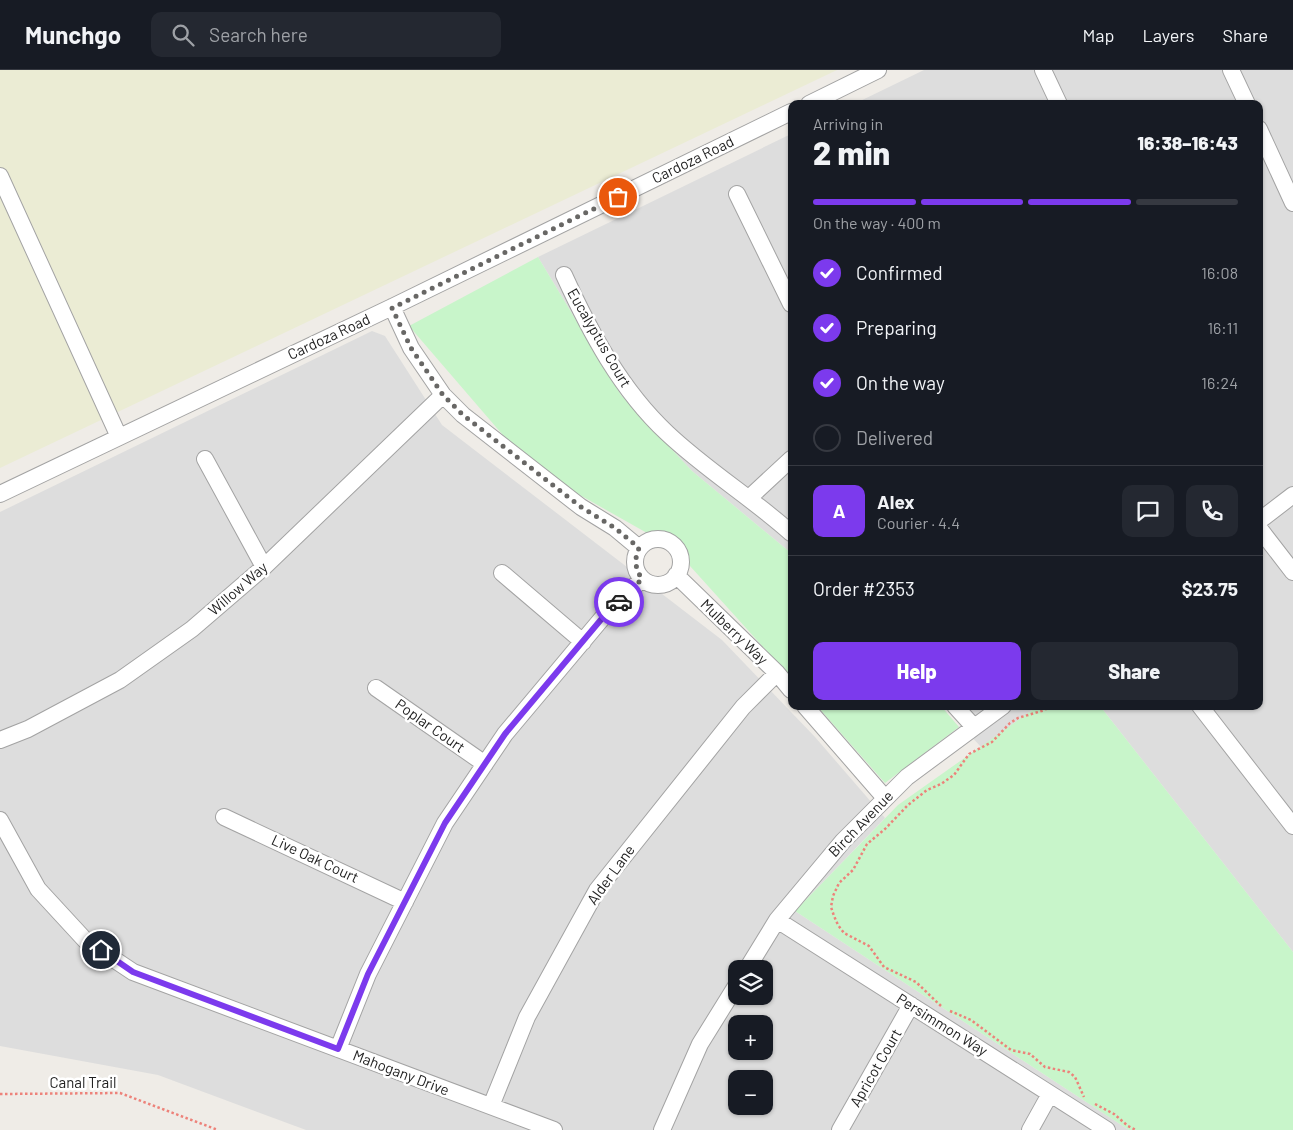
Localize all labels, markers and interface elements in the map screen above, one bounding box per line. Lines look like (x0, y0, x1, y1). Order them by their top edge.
search box (151, 12, 501, 57)
text: Munchgo (25, 20, 121, 49)
icon: search (169, 21, 197, 49)
text: Search here (209, 23, 308, 46)
text: Map (1082, 24, 1114, 46)
text: Layers (1142, 24, 1195, 46)
text: Share (1223, 24, 1268, 46)
text: Arriving in (813, 114, 883, 133)
text: 16:38–16:43 (1137, 131, 1238, 154)
street label: Cardoza Road (649, 132, 736, 187)
text: 2 min (813, 133, 890, 171)
pin (597, 176, 639, 218)
icon: bag (604, 183, 632, 211)
text: On the way · 400 m (813, 213, 941, 232)
icon: check (813, 259, 841, 287)
text: Confirmed (856, 261, 943, 284)
text: 16:08 (1201, 263, 1238, 282)
street label: Eucalyptus Court (564, 285, 636, 390)
street label: Cardoza Road (284, 309, 373, 363)
icon: check (813, 314, 841, 342)
text: Preparing (856, 316, 937, 339)
text: 16:11 (1207, 318, 1238, 337)
icon: check (813, 369, 841, 397)
text: On the way (856, 371, 945, 394)
text: 16:24 (1201, 373, 1238, 392)
text: Delivered (856, 426, 933, 449)
button: chat (1122, 485, 1174, 537)
button: phone (1186, 485, 1238, 537)
text: Alex (877, 490, 915, 513)
text: A (833, 499, 845, 522)
text: Courier · 4.4 (877, 513, 960, 532)
street label: Willow Way (204, 558, 271, 619)
courier (594, 577, 644, 627)
text: Order #2353 (813, 577, 915, 600)
text: $23.75 (1182, 577, 1238, 600)
icon: car (605, 588, 633, 616)
street label: Mulberry Way (697, 595, 772, 668)
button: Help (813, 642, 1021, 700)
button: Share (1031, 642, 1238, 700)
street label: Poplar Court (392, 695, 469, 756)
street label: Birch Avenue (824, 786, 896, 860)
street label: Live Oak Court (269, 830, 362, 886)
street label: Alder Lane (583, 841, 638, 908)
pin (80, 929, 122, 971)
icon: home (87, 936, 115, 964)
map controls (728, 960, 773, 1115)
button: layers (728, 960, 773, 1005)
street label: Persimmon Way (894, 989, 991, 1059)
button: + (728, 1015, 773, 1060)
street label: Apricot Court (845, 1025, 905, 1110)
street label: Mahogany Drive (351, 1045, 452, 1099)
button: − (728, 1070, 773, 1115)
street label: Canal Trail (50, 1073, 116, 1091)

